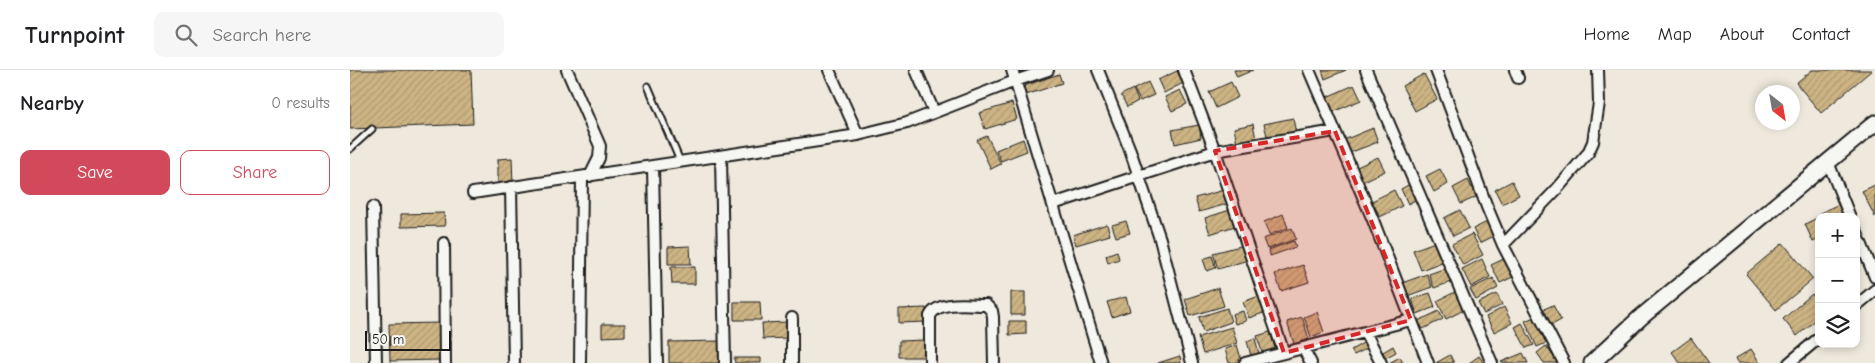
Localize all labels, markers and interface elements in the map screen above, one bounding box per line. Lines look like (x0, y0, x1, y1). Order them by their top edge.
search box (154, 12, 504, 57)
text: Turnpoint (25, 21, 124, 49)
icon: search (172, 21, 200, 49)
text: Search here (212, 24, 311, 46)
text: Home (1583, 24, 1630, 45)
text: Map (1658, 24, 1692, 45)
text: About (1720, 24, 1764, 45)
text: Contact (1792, 24, 1850, 45)
north arrow (1755, 85, 1800, 130)
text: Nearby (20, 91, 84, 115)
text: 0 results (271, 94, 330, 112)
button: Save (20, 150, 170, 195)
button: Share (180, 150, 330, 195)
map controls (1815, 213, 1860, 348)
button: + (1815, 213, 1860, 258)
button: − (1815, 258, 1860, 303)
button: layers (1815, 303, 1860, 348)
scale bar (365, 328, 451, 351)
text: 50 m (372, 331, 404, 348)

